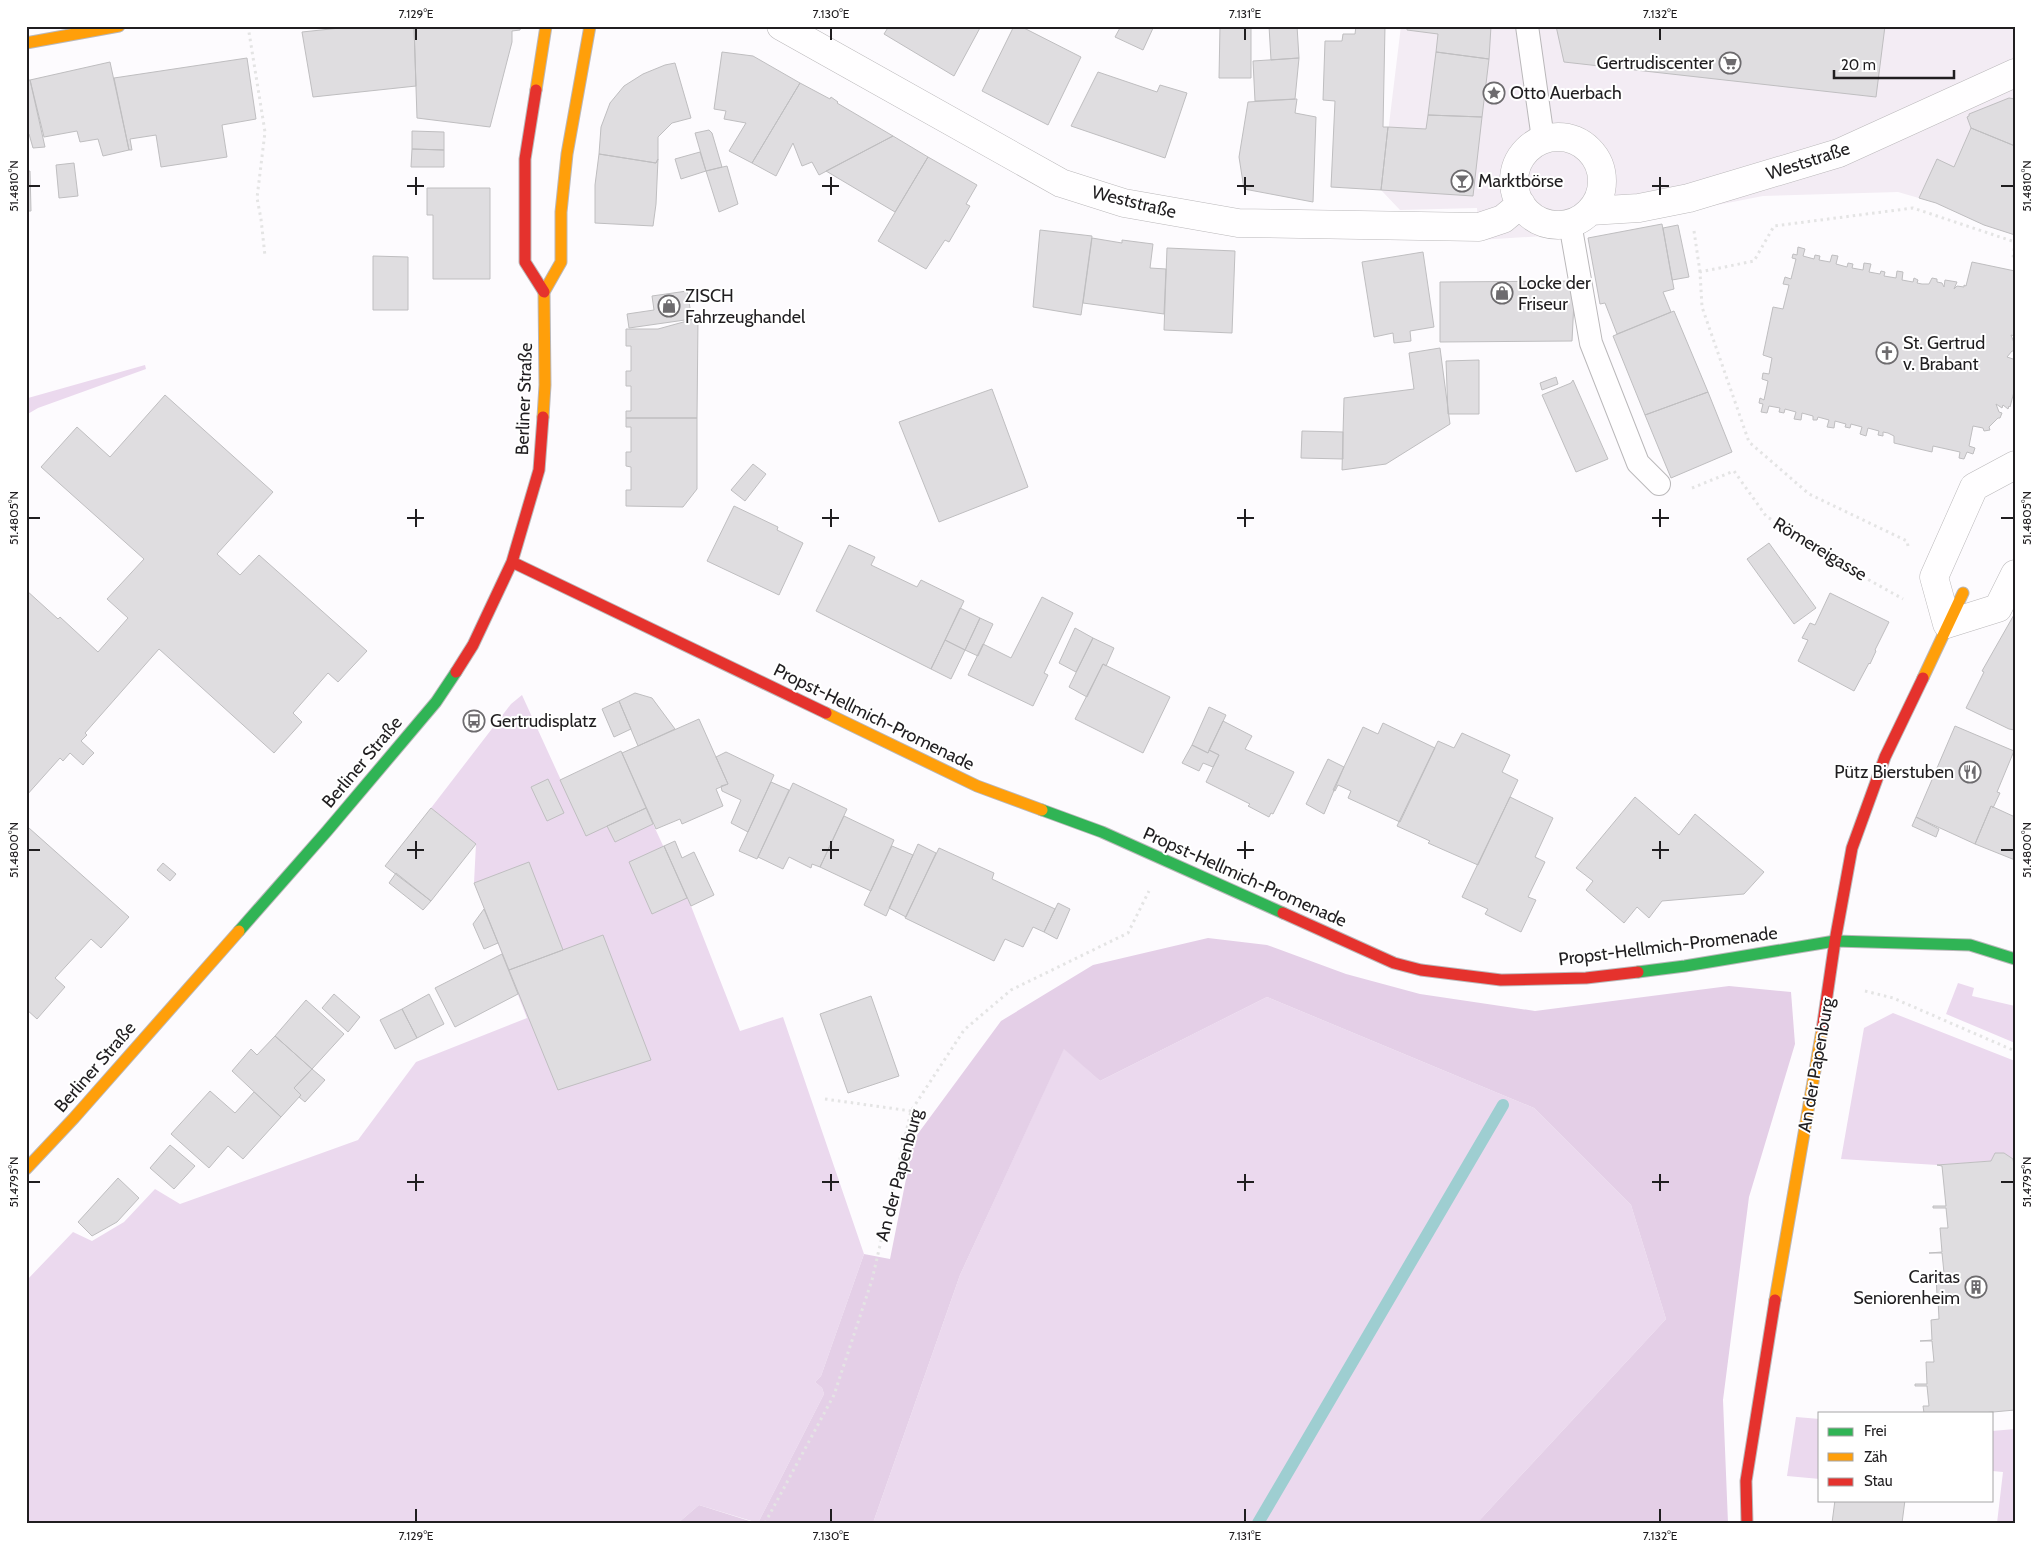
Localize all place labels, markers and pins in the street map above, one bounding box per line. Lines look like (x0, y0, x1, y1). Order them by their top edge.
supermarket icon: Gertrudiscenter (1718, 51, 1742, 75)
place label: Gertrudiscenter (1597, 52, 1714, 74)
place icon: Otto Auerbach (1482, 81, 1506, 105)
place label: Otto Auerbach (1510, 82, 1622, 104)
bar icon: Marktbörse (1450, 169, 1474, 193)
place label: Marktbörse (1478, 170, 1563, 192)
place label: Locke der Friseur (1518, 272, 1591, 315)
shop icon: Locke der Friseur (1490, 281, 1514, 305)
place label: ZISCH Fahrzeughandel (685, 285, 806, 328)
shop icon: ZISCH Fahrzeughandel (657, 294, 681, 318)
place label: St. Gertrud v. Brabant (1903, 332, 1985, 375)
church icon: St. Gertrud v. Brabant (1875, 341, 1899, 365)
bus stop icon: Gertrudisplatz (462, 709, 486, 733)
place label: Gertrudisplatz (490, 710, 597, 732)
restaurant icon: Pütz Bierstuben (1958, 760, 1982, 784)
place label: Pütz Bierstuben (1834, 761, 1954, 783)
place label: Caritas Seniorenheim (1853, 1266, 1960, 1309)
building icon: Caritas Seniorenheim (1964, 1275, 1988, 1299)

